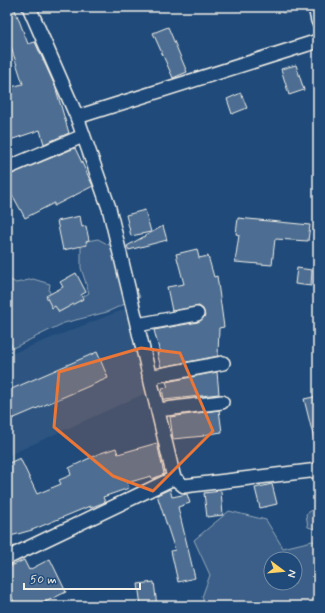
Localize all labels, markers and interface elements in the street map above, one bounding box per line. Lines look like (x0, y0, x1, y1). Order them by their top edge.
north arrow (263, 551, 303, 591)
scale bar (24, 565, 140, 591)
text: N (284, 568, 299, 579)
text: 50 m (30, 572, 57, 588)

